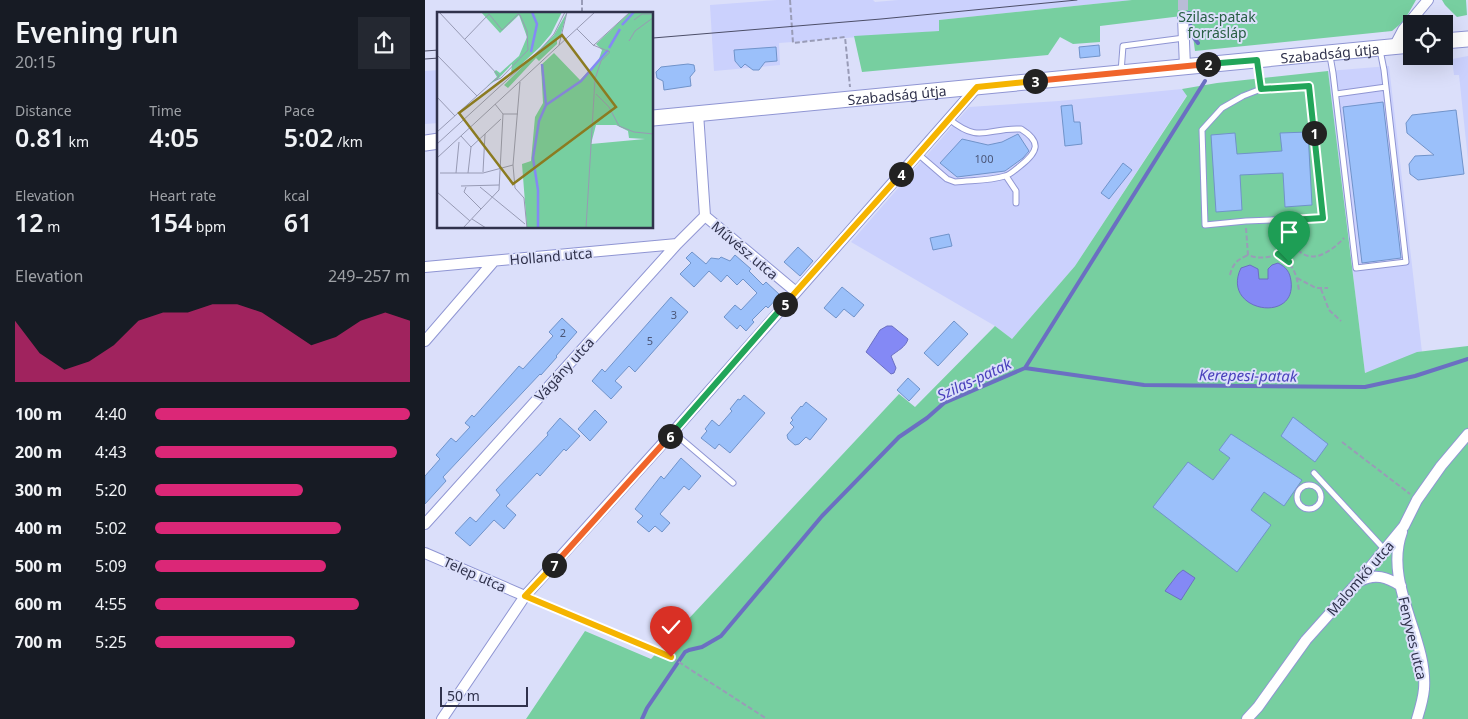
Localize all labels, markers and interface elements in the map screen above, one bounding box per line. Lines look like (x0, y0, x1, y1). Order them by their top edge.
park label: Szilas-patak forrásláp (1178, 7, 1256, 42)
inset map (437, 12, 654, 229)
text: Evening run (15, 13, 179, 51)
map controls (1403, 15, 1453, 65)
button: locate (1403, 15, 1453, 65)
button: share (358, 17, 410, 69)
street label: Szabadság útja (1280, 39, 1380, 67)
text: 20:15 (15, 51, 56, 73)
pin: 2 (1195, 52, 1221, 76)
text: 2 (1204, 55, 1213, 74)
pin: 3 (1023, 68, 1047, 94)
text: 3 (1031, 72, 1040, 91)
street label: Szabadság útja (847, 80, 947, 109)
text: Distance (15, 101, 72, 120)
text: Time (149, 101, 182, 120)
text: Pace (284, 101, 315, 120)
text: 0.81 (15, 120, 65, 154)
text: 4:05 (149, 120, 199, 154)
text: 5:02 (284, 120, 333, 154)
pin: 1 (1301, 120, 1327, 146)
text: 1 (1310, 124, 1319, 143)
text: km (65, 132, 89, 151)
text: /km (333, 132, 363, 151)
house number: 100 (975, 151, 993, 166)
pin: 4 (889, 162, 913, 186)
text: 4 (897, 165, 906, 184)
text: Elevation (15, 186, 75, 205)
text: Heart rate (149, 186, 216, 205)
text: kcal (284, 186, 309, 205)
text: 12 (15, 205, 44, 239)
text: 154 (149, 205, 192, 239)
text: 61 (284, 205, 312, 239)
pin (1268, 211, 1310, 262)
text: m (44, 217, 60, 236)
text: bpm (192, 217, 226, 236)
street label: Művész utca (708, 217, 782, 283)
icon: arrive (1275, 218, 1303, 246)
street label: Holland utca (509, 243, 593, 269)
text: Elevation (15, 265, 83, 287)
text: 249–257 m (328, 265, 410, 287)
pin: 5 (773, 292, 797, 316)
text: 5 (781, 295, 790, 314)
house number: 3 (671, 307, 677, 322)
house number: 2 (560, 325, 566, 340)
street label: Vágány utca (530, 333, 598, 405)
house number: 5 (647, 333, 653, 348)
water label: Szilas-patak (934, 353, 1015, 405)
water label: Kerepesi-patak (1199, 364, 1298, 386)
text: 100 m (15, 403, 62, 425)
text: 4:40 (95, 403, 127, 425)
pin: 6 (657, 424, 683, 448)
text: 6 (666, 427, 675, 446)
text: 200 m (15, 441, 62, 463)
text: 4:43 (95, 441, 127, 463)
text: 300 m (15, 479, 62, 501)
text: 5:20 (95, 479, 127, 501)
text: 400 m (15, 517, 62, 539)
text: 5:02 (95, 517, 127, 539)
street label: Malomkő utca (1322, 536, 1398, 620)
street label: Telep utca (441, 552, 509, 596)
pin: 7 (541, 552, 567, 578)
text: 500 m (15, 555, 62, 577)
text: 5:09 (95, 555, 127, 577)
text: 7 (550, 556, 559, 575)
text: 600 m (15, 593, 62, 615)
text: 4:55 (95, 593, 127, 615)
street label: Fenyves utca (1394, 595, 1432, 681)
pin (650, 606, 692, 657)
icon: check (657, 613, 685, 641)
text: 700 m (15, 631, 62, 653)
text: 5:25 (95, 631, 127, 653)
scale bar (440, 684, 527, 707)
text: 50 m (447, 686, 480, 705)

